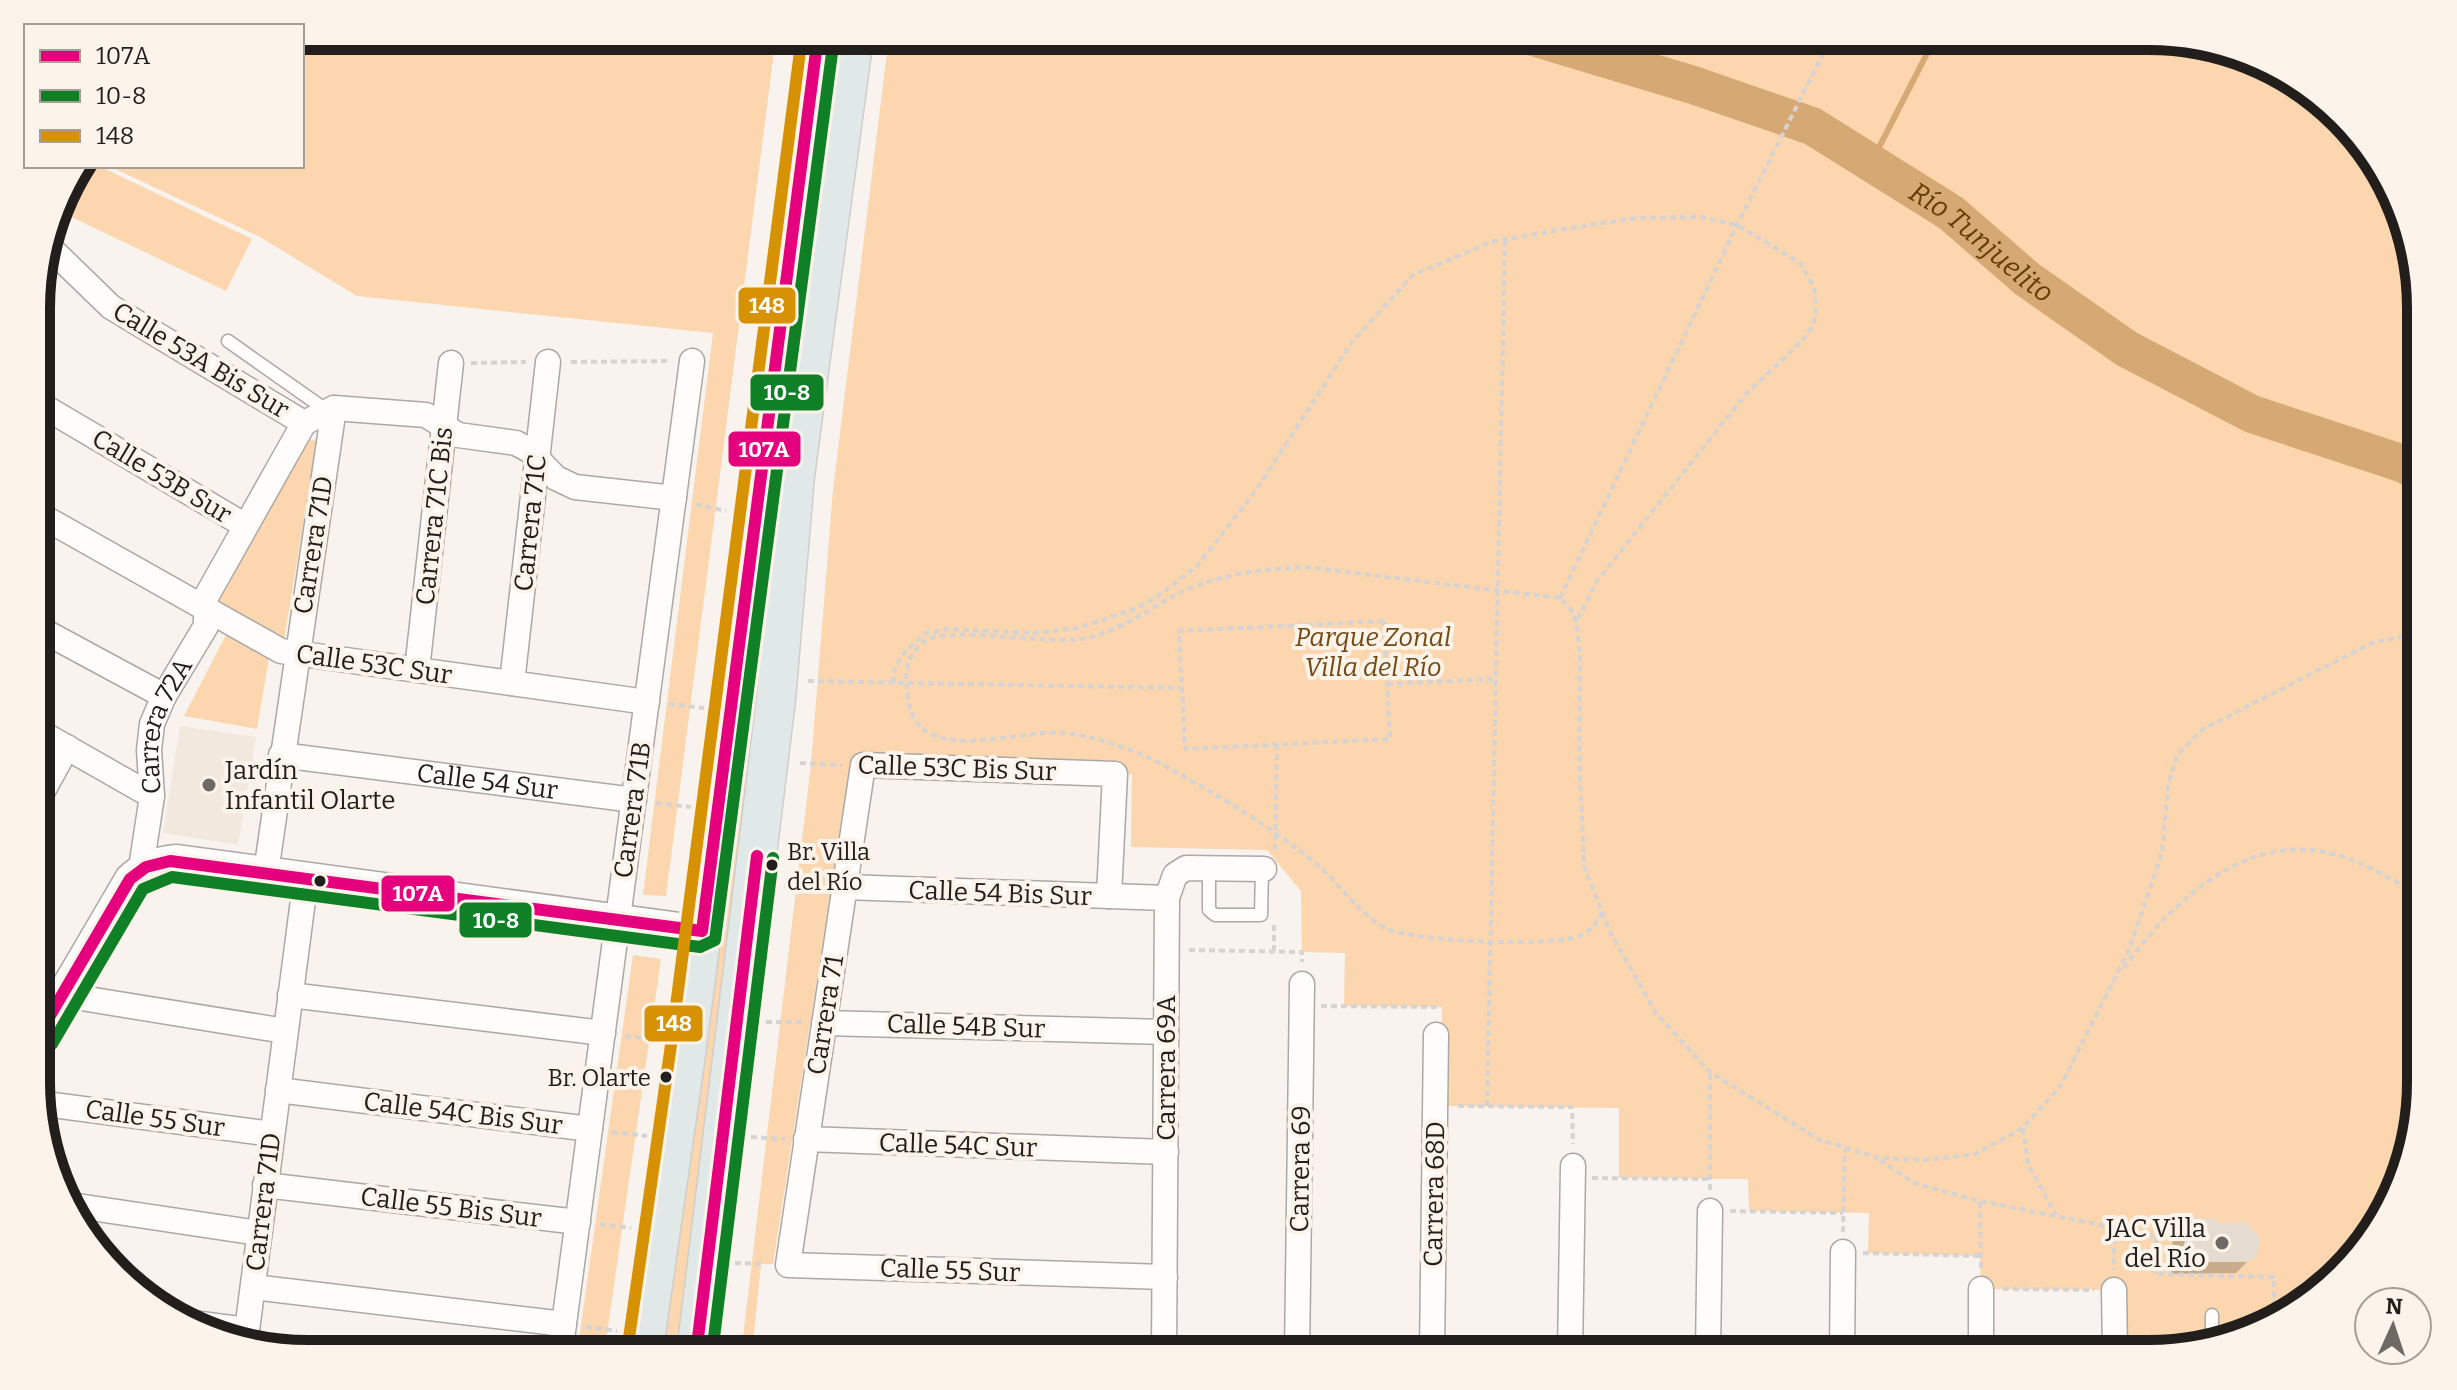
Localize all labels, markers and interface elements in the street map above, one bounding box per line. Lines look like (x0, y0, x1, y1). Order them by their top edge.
legend (24, 24, 304, 168)
text: 107A (96, 42, 150, 70)
text: 10-8 (96, 82, 147, 110)
text: 148 (96, 122, 134, 150)
water label: Río Tunjuelito (1903, 175, 2060, 309)
line badge: 148 (737, 286, 797, 325)
text: 148 (749, 292, 785, 319)
street label: Calle 53A Bis Sur (107, 296, 295, 425)
line badge: 10-8 (749, 373, 825, 412)
text: 10-8 (764, 379, 810, 406)
street label: Calle 53B Sur (86, 423, 237, 530)
street label: Carrera 71C Bis (410, 425, 459, 607)
line badge: 107A (727, 430, 802, 468)
text: 107A (739, 436, 790, 463)
street label: Carrera 71C (508, 453, 553, 593)
street label: Carrera 71D (287, 474, 340, 616)
park label: Parque Zonal Villa del Río (1295, 622, 1451, 683)
street label: Calle 53C Sur (294, 638, 454, 691)
street label: Carrera 72A (134, 652, 199, 795)
street label: Carrera 71B (608, 740, 657, 880)
street label: Calle 53C Bis Sur (857, 750, 1057, 787)
place label: Jardín Infantil Olarte (224, 755, 395, 816)
street label: Calle 54 Sur (415, 757, 560, 806)
marker: Jardín Infantil Olarte (200, 776, 218, 794)
place label: Br. Villa del Río (787, 838, 870, 896)
marker: Br. Villa del Río (764, 857, 780, 873)
unlabelled marker (312, 873, 328, 889)
line badge: 107A (380, 874, 456, 913)
street label: Calle 54 Bis Sur (908, 875, 1093, 912)
text: 107A (393, 880, 444, 907)
line badge: 10-8 (458, 901, 533, 939)
text: 10-8 (473, 907, 519, 934)
street label: Carrera 71 (801, 953, 850, 1077)
street label: Carrera 69A (1151, 995, 1182, 1141)
line badge: 148 (643, 1004, 704, 1043)
street label: Calle 54B Sur (886, 1008, 1046, 1045)
text: 148 (656, 1010, 692, 1037)
place label: Br. Olarte (548, 1064, 651, 1092)
marker: Br. Olarte (658, 1069, 674, 1085)
street label: Calle 54C Bis Sur (362, 1086, 565, 1141)
street label: Calle 55 Sur (83, 1093, 227, 1144)
street label: Carrera 69 (1284, 1105, 1317, 1233)
street label: Carrera 68D (1418, 1121, 1451, 1267)
street label: Calle 54C Sur (878, 1127, 1038, 1164)
street label: Carrera 71D (240, 1131, 287, 1273)
street label: Calle 55 Bis Sur (359, 1181, 544, 1234)
place label: JAC Villa del Río (2105, 1213, 2206, 1274)
marker: JAC Villa del Río (2213, 1234, 2231, 1252)
street label: Calle 55 Sur (879, 1253, 1021, 1288)
north arrow (2353, 1286, 2433, 1366)
text: N (2385, 1293, 2403, 1320)

